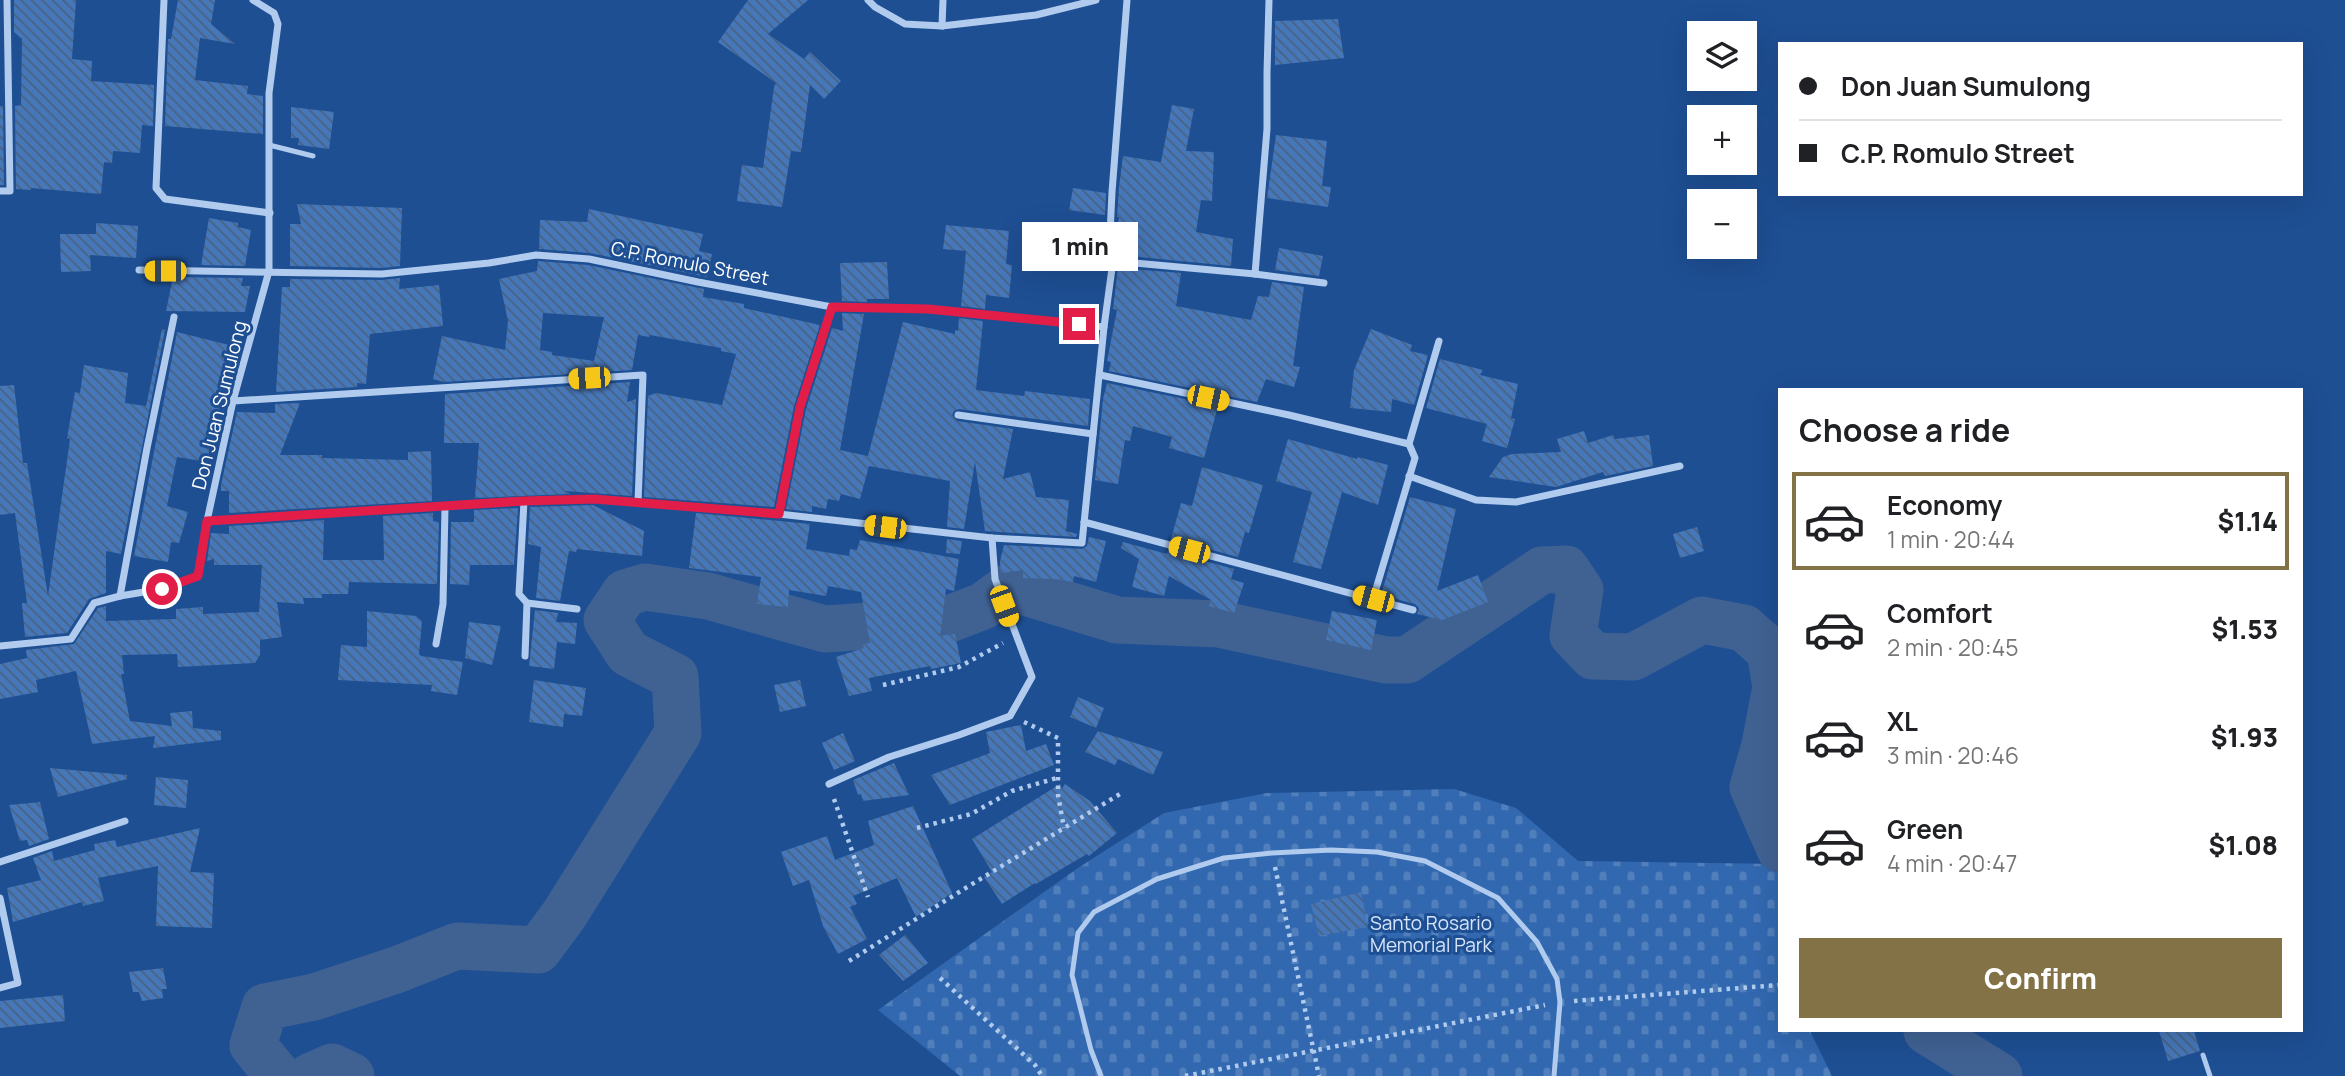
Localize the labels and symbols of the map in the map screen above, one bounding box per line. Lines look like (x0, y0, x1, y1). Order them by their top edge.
callout: 1 min (1021, 222, 1137, 272)
street label: C.P. Romulo Street (609, 235, 771, 291)
car (145, 261, 187, 282)
route end (1063, 308, 1095, 340)
street label: Don Juan Sumulong (185, 318, 253, 492)
car (568, 366, 611, 390)
car (1186, 383, 1231, 413)
car (863, 514, 908, 540)
car (1166, 534, 1213, 566)
route start (146, 573, 178, 605)
car (987, 583, 1022, 629)
car (1350, 583, 1397, 615)
park label: Santo Rosario Memorial Park (1370, 910, 1493, 958)

